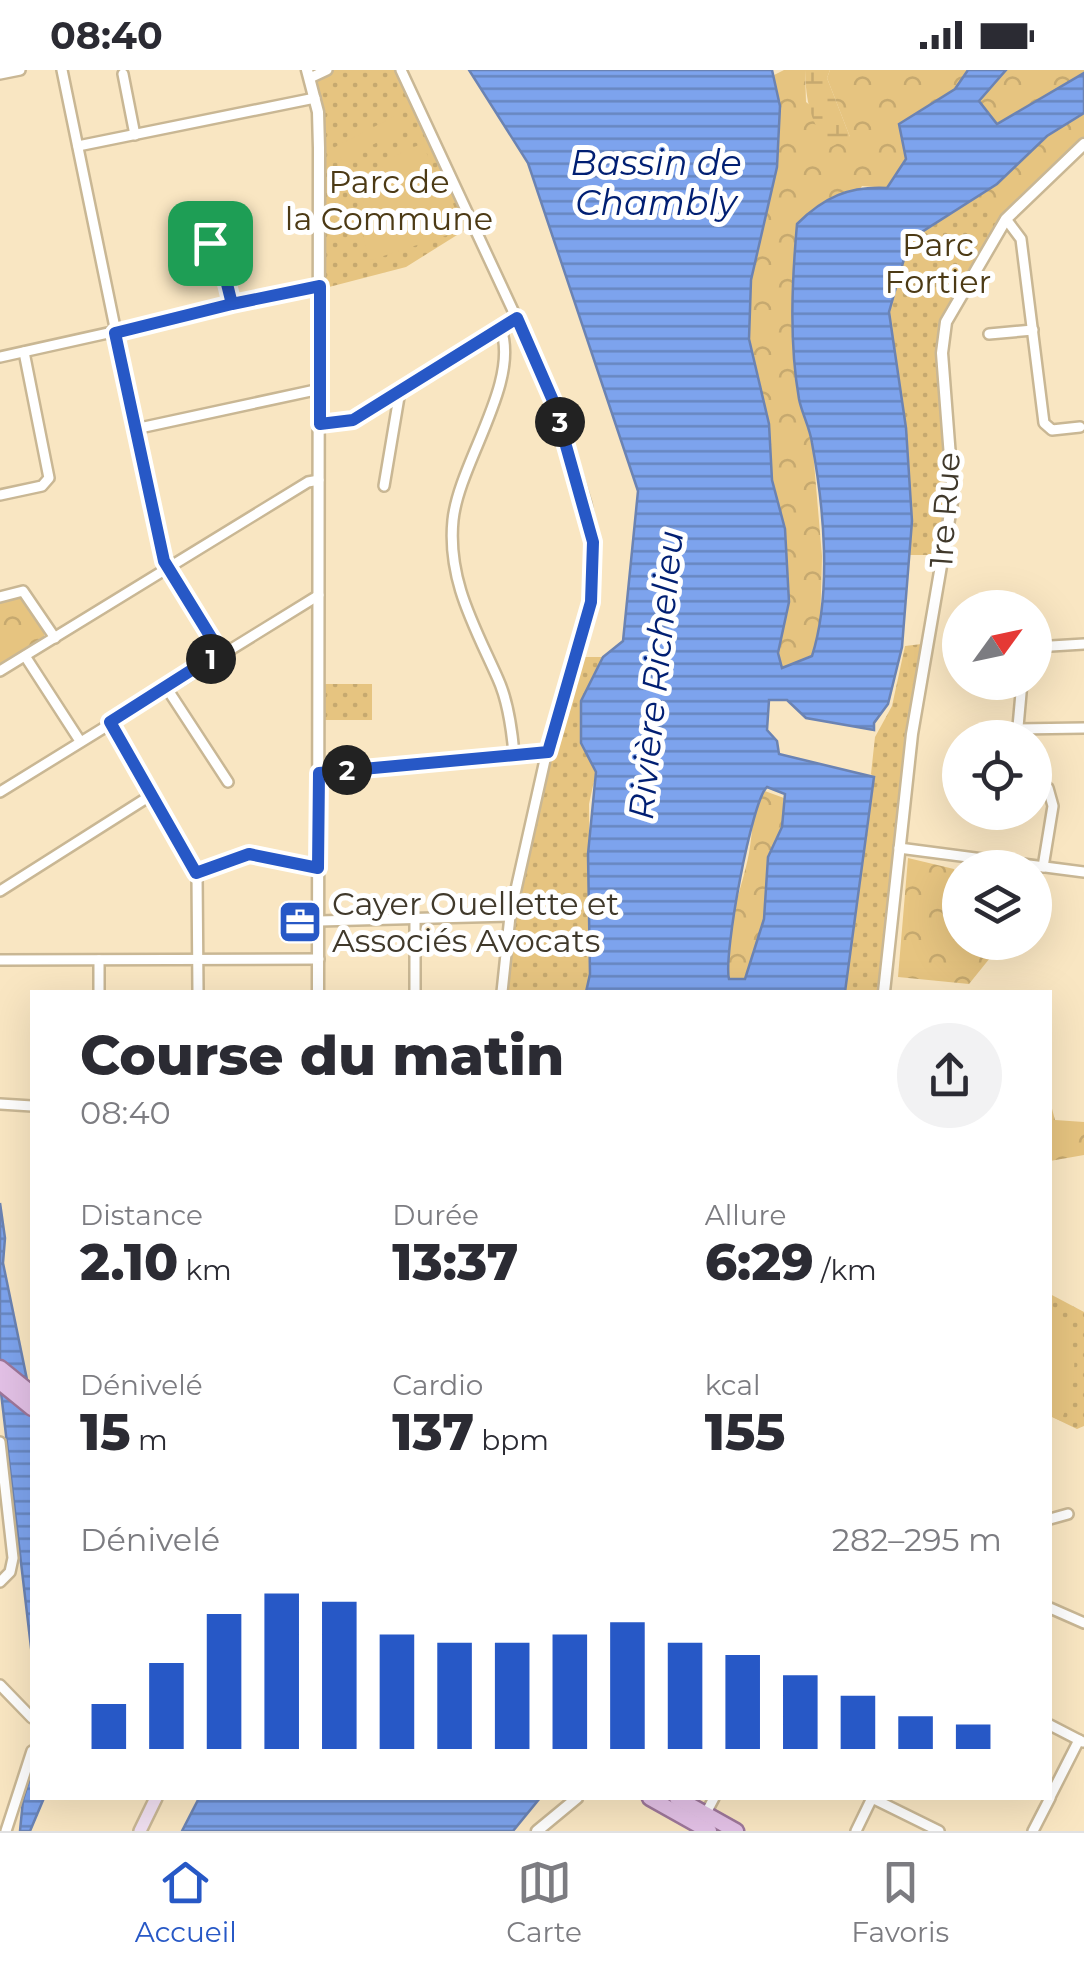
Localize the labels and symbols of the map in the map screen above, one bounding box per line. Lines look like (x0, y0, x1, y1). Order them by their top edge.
water label: Bassin de Chambly (570, 141, 742, 224)
park label: Parc de la Commune (285, 162, 493, 238)
pin (168, 201, 253, 286)
park label: Parc Fortier (885, 225, 991, 301)
pin: 3 (535, 397, 585, 447)
street label: 1re Rue (921, 451, 968, 569)
water label: Rivière Richelieu (619, 528, 692, 822)
north arrow (942, 590, 1052, 700)
pin: 1 (186, 634, 236, 684)
pin: 2 (322, 745, 372, 795)
place label: Cayer Ouellette et Associés Avocats (332, 884, 619, 960)
office icon: Cayer Ouellette et Associés Avocats (277, 899, 323, 945)

